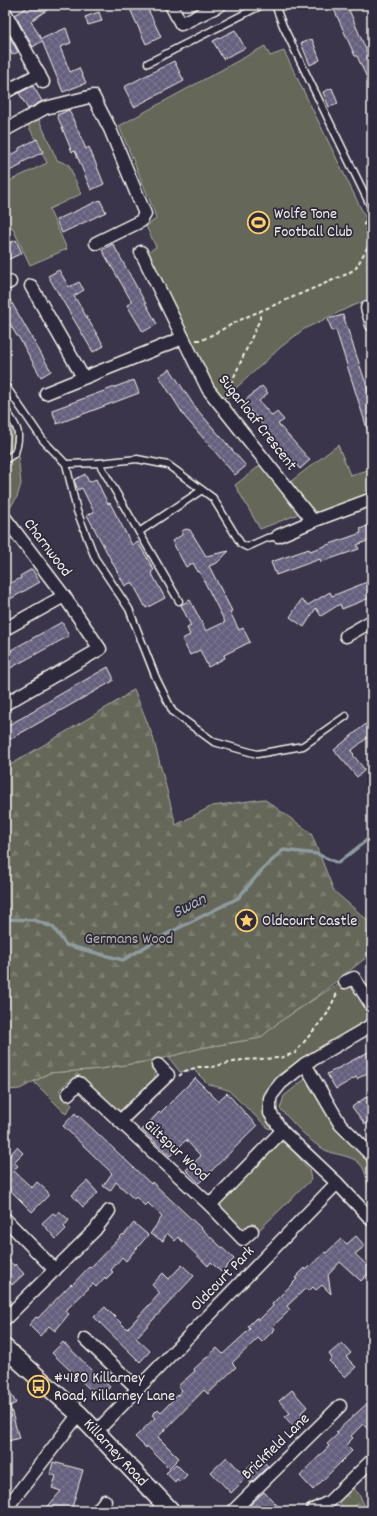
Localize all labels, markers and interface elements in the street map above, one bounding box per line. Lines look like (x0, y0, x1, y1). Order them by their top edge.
place label: Wolfe Tone Football Club (274, 203, 353, 244)
sports icon: Wolfe Tone Football Club (246, 210, 272, 236)
street label: Sugarloaf Crescent (212, 370, 302, 476)
street label: Charnwood (17, 514, 77, 582)
water label: Swan (169, 888, 212, 925)
place icon: Oldcourt Castle (234, 908, 260, 934)
place label: Oldcourt Castle (262, 910, 357, 933)
park label: Germans Wood (85, 928, 173, 951)
street label: Giltspur Wood (138, 1115, 214, 1187)
street label: Oldcourt Park (186, 1241, 260, 1317)
place label: #4180 Killarney Road, Killarney Lane (54, 1367, 175, 1408)
bus stop icon: #4180 Killarney Road, Killarney Lane (26, 1374, 52, 1400)
street label: Brickfield Lane (237, 1408, 315, 1486)
street label: Killarney Road (77, 1414, 153, 1492)

